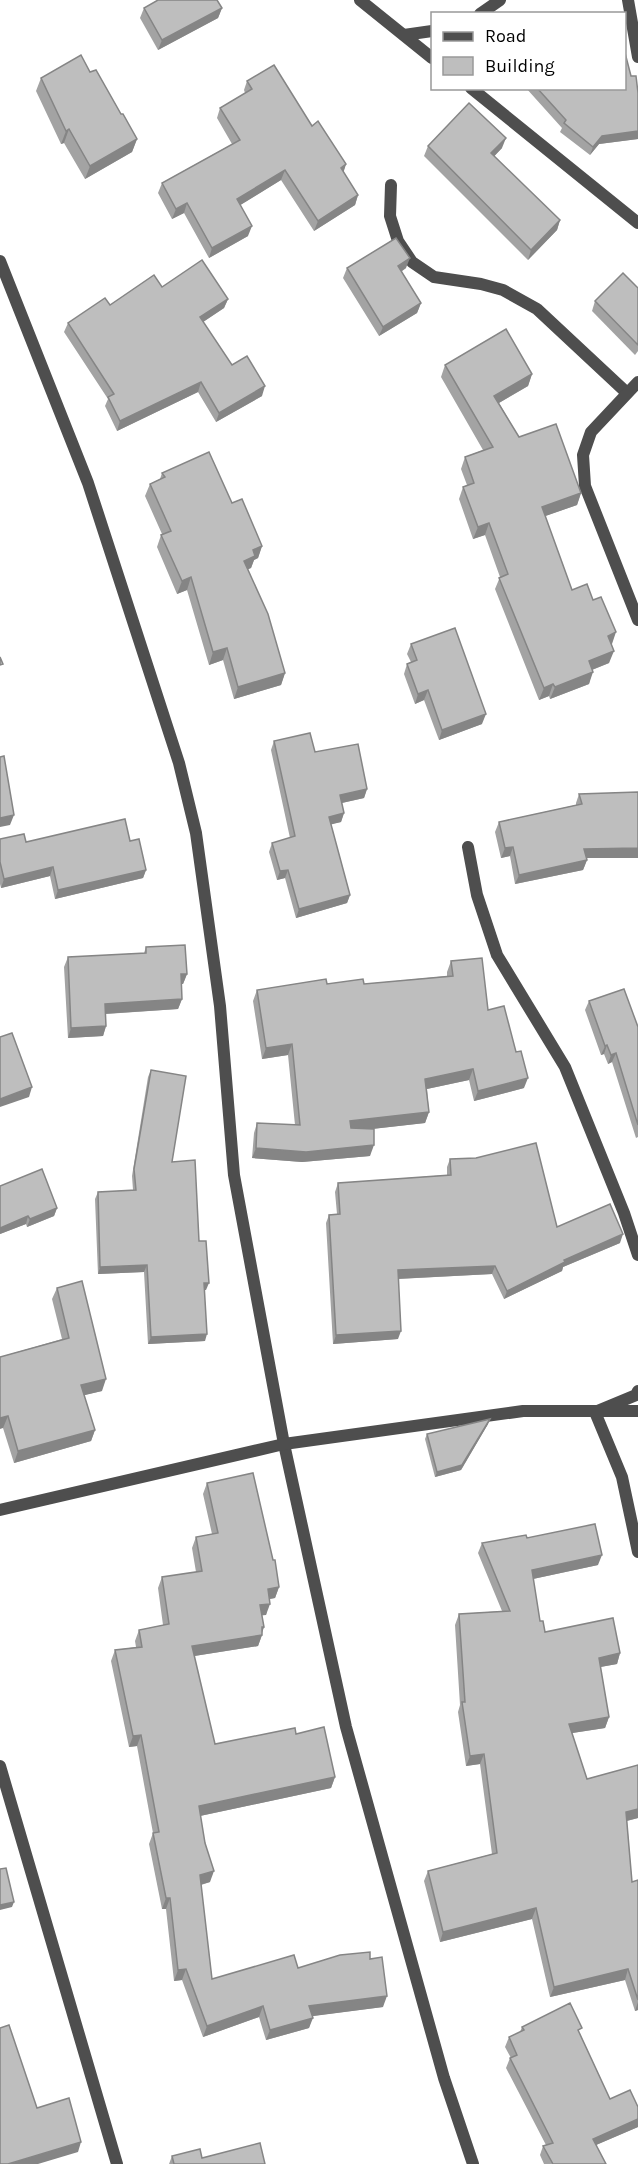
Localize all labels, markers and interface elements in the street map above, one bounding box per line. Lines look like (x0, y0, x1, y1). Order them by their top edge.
legend (431, 12, 626, 90)
text: Road (485, 25, 526, 47)
text: Building (485, 55, 555, 77)

